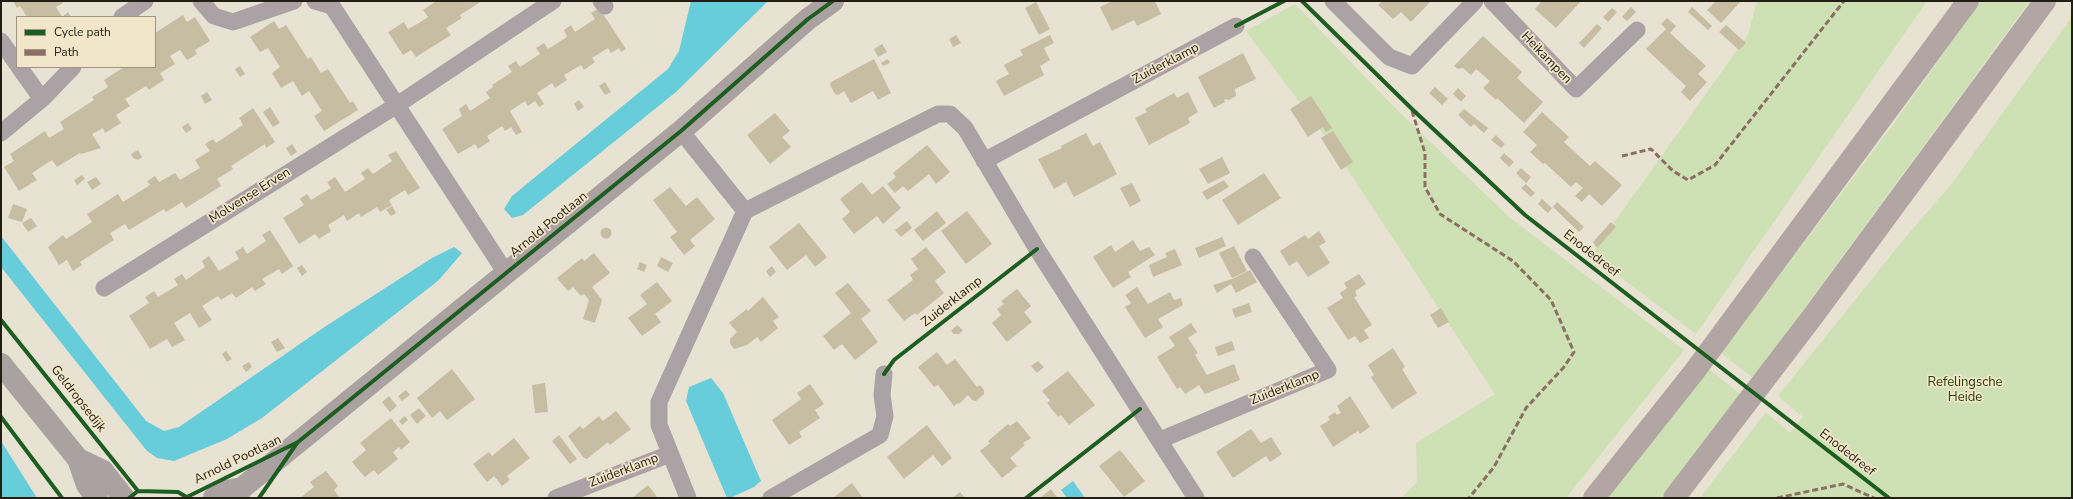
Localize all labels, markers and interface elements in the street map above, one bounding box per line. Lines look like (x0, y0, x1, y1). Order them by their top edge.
legend (16, 16, 156, 68)
text: Cycle path (54, 24, 111, 40)
street label: Heikampen (1517, 29, 1575, 87)
street label: Zuiderklamp (1130, 40, 1202, 88)
text: Path (54, 44, 79, 60)
street label: Molvense Erven (206, 165, 294, 227)
street label: Arnold Pootlaan (507, 189, 591, 261)
street label: Enodedreef (1560, 227, 1622, 281)
street label: Zuiderklamp (918, 273, 986, 331)
street label: Geldropsedijk (47, 363, 109, 435)
street label: Zuiderklamp (1248, 367, 1322, 409)
park label: Refelingsche Heide (1928, 375, 2002, 406)
street label: Enodedreef (1816, 426, 1878, 480)
street label: Arnold Pootlaan (192, 432, 284, 488)
street label: Zuiderklamp (587, 451, 661, 491)

